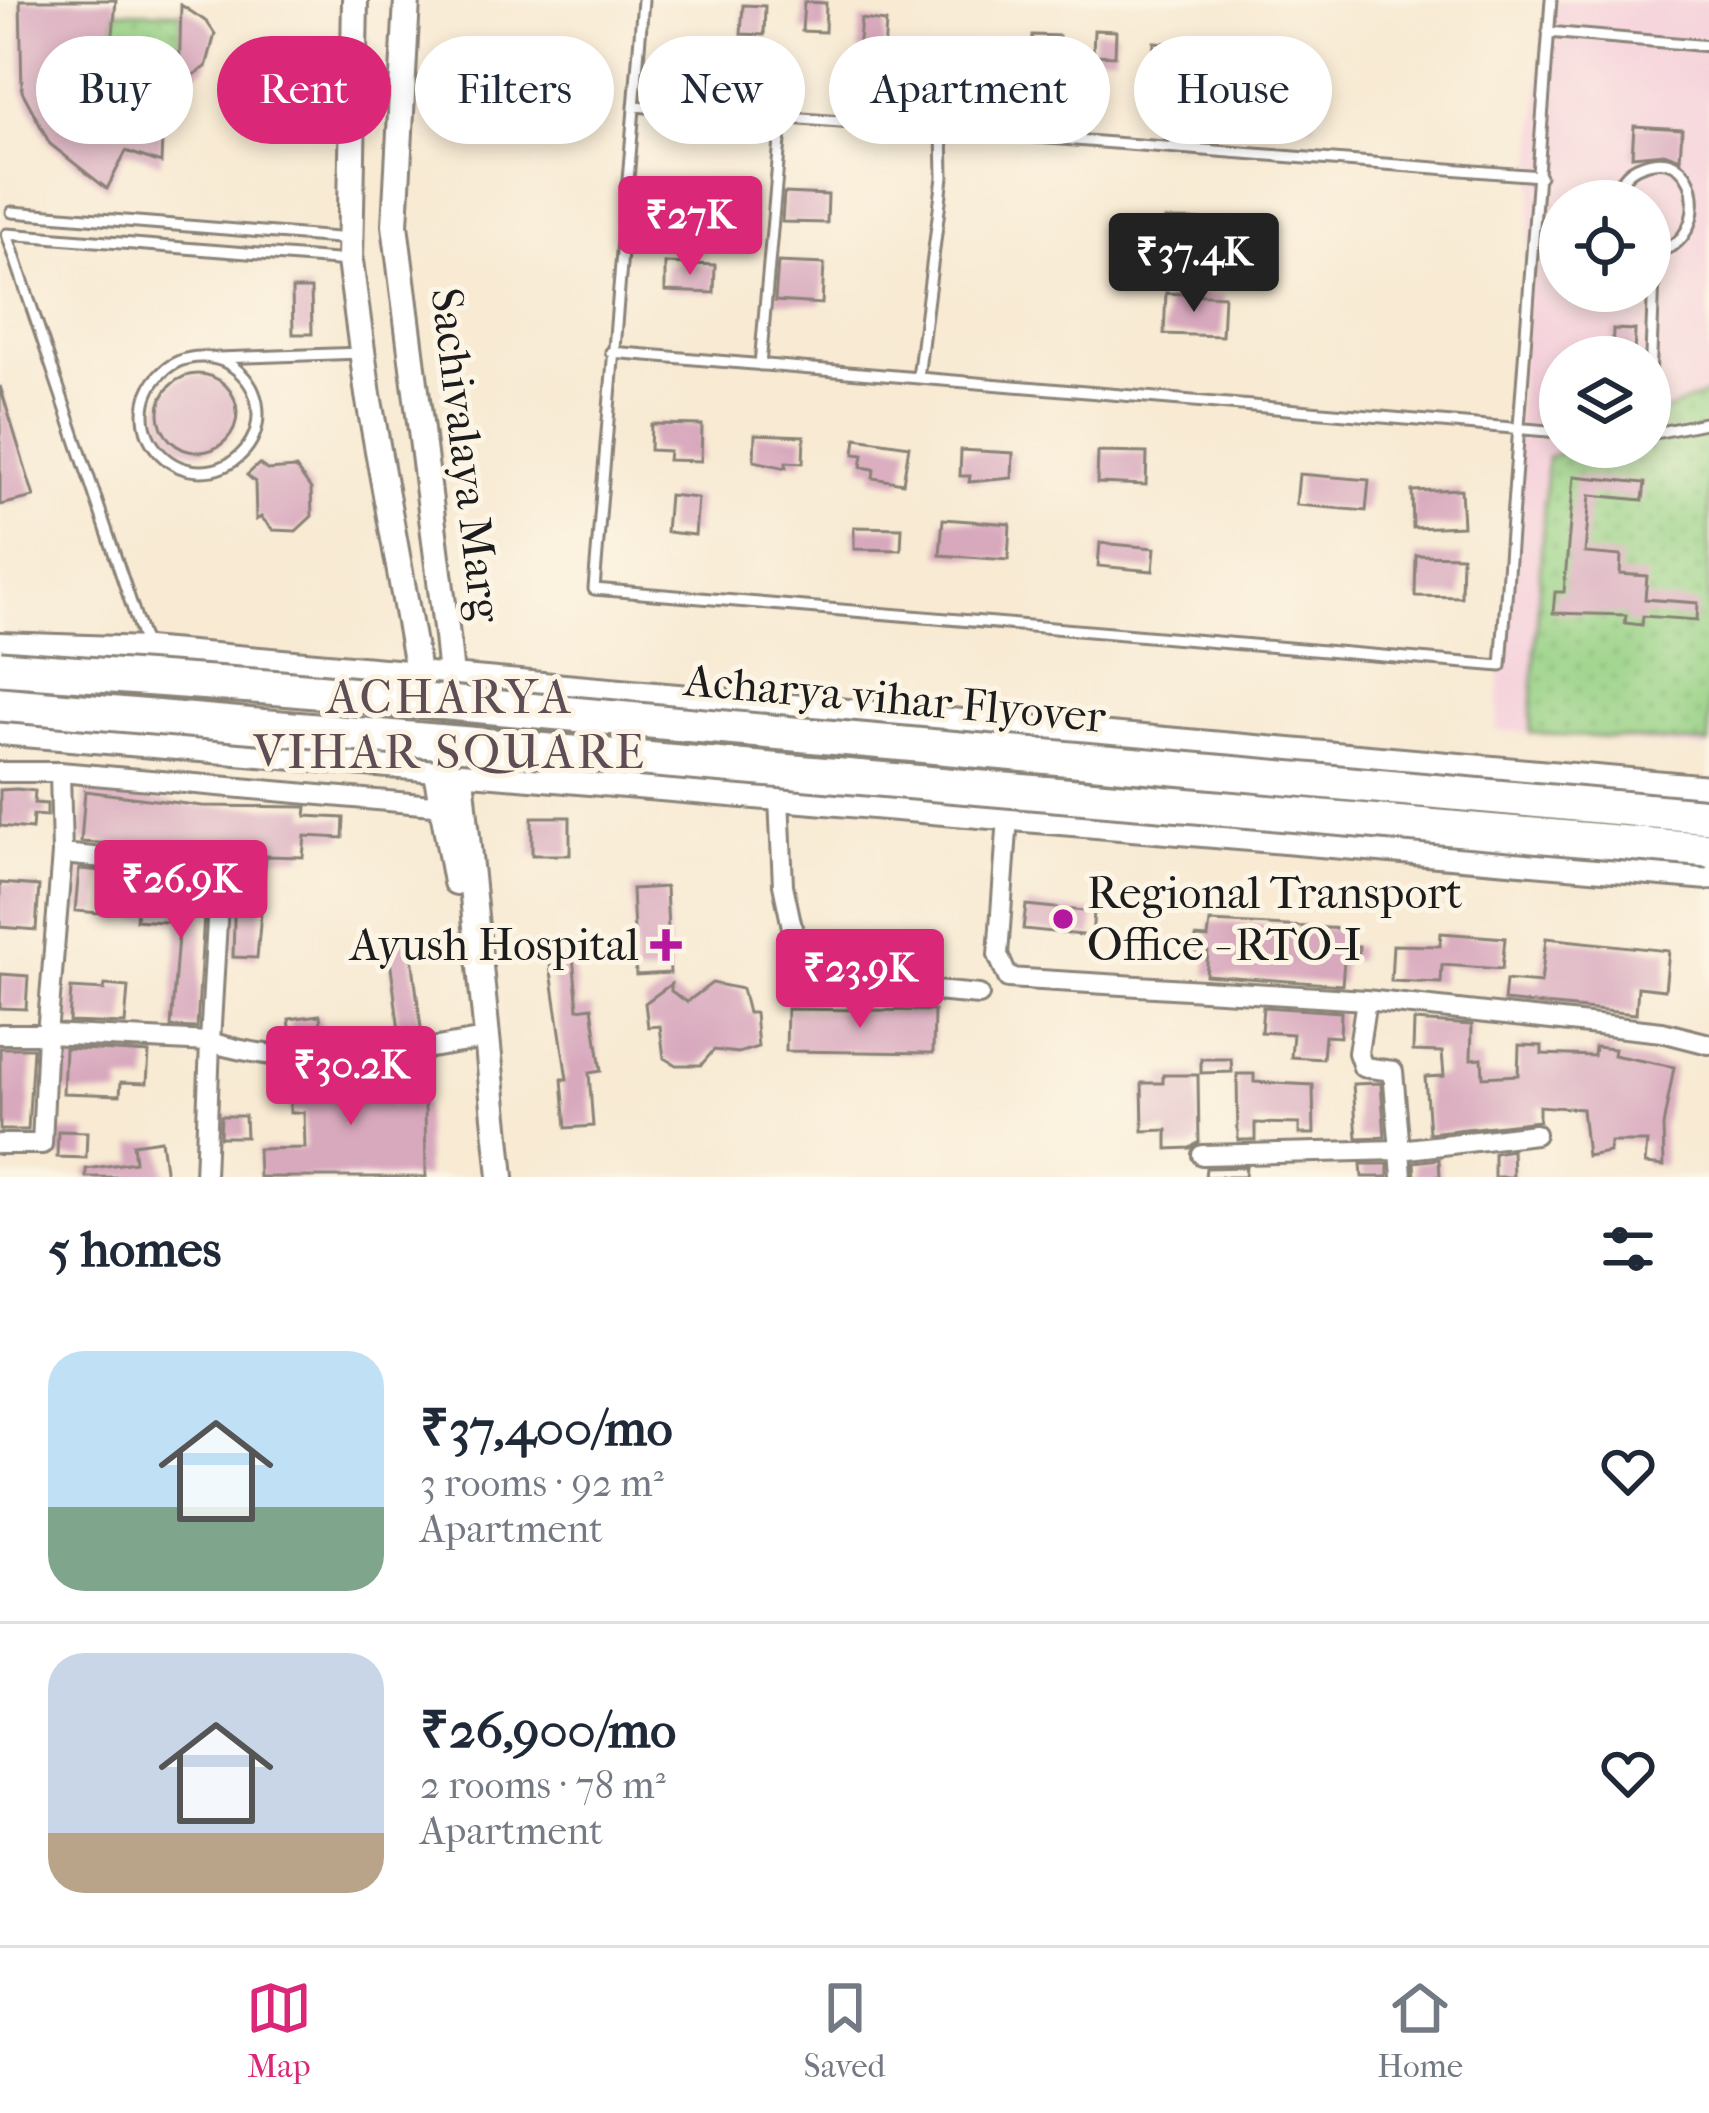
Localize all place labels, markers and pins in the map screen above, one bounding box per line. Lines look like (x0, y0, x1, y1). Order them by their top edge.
pin: ₹27K (619, 176, 761, 278)
pin: ₹37.4K (1096, 213, 1292, 315)
pin: ₹26.9K (83, 840, 279, 942)
place label: Regional Transport Office - RTO-I (1087, 867, 1462, 972)
marker: Regional Transport Office - RTO-I (1050, 906, 1076, 932)
place label: Ayush Hospital (348, 919, 639, 972)
marker: Ayush Hospital (650, 929, 682, 961)
pin: ₹23.9K (762, 929, 958, 1031)
pin: ₹30.2K (253, 1026, 449, 1128)

